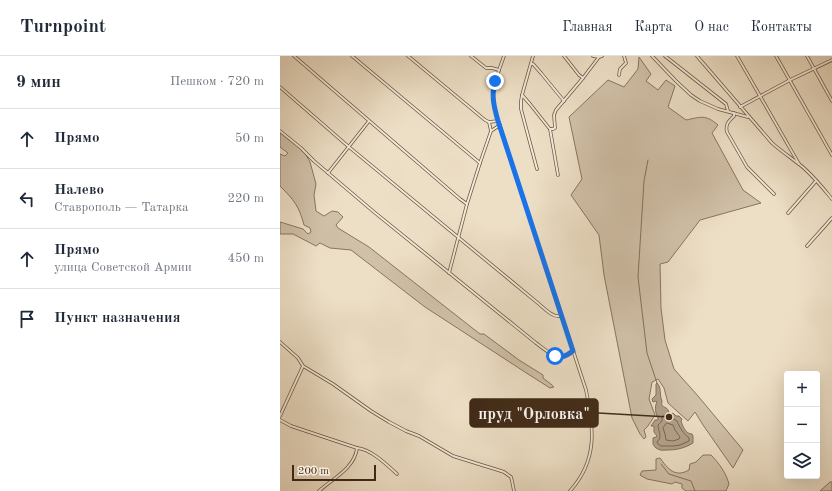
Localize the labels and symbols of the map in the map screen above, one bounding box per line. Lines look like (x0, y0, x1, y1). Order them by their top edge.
route end (486, 72, 504, 90)
route start (546, 347, 564, 365)
callout: пруд "Орловка" (470, 399, 598, 427)
text: пруд "Орловка" (478, 407, 590, 423)
scale bar (292, 463, 376, 482)

